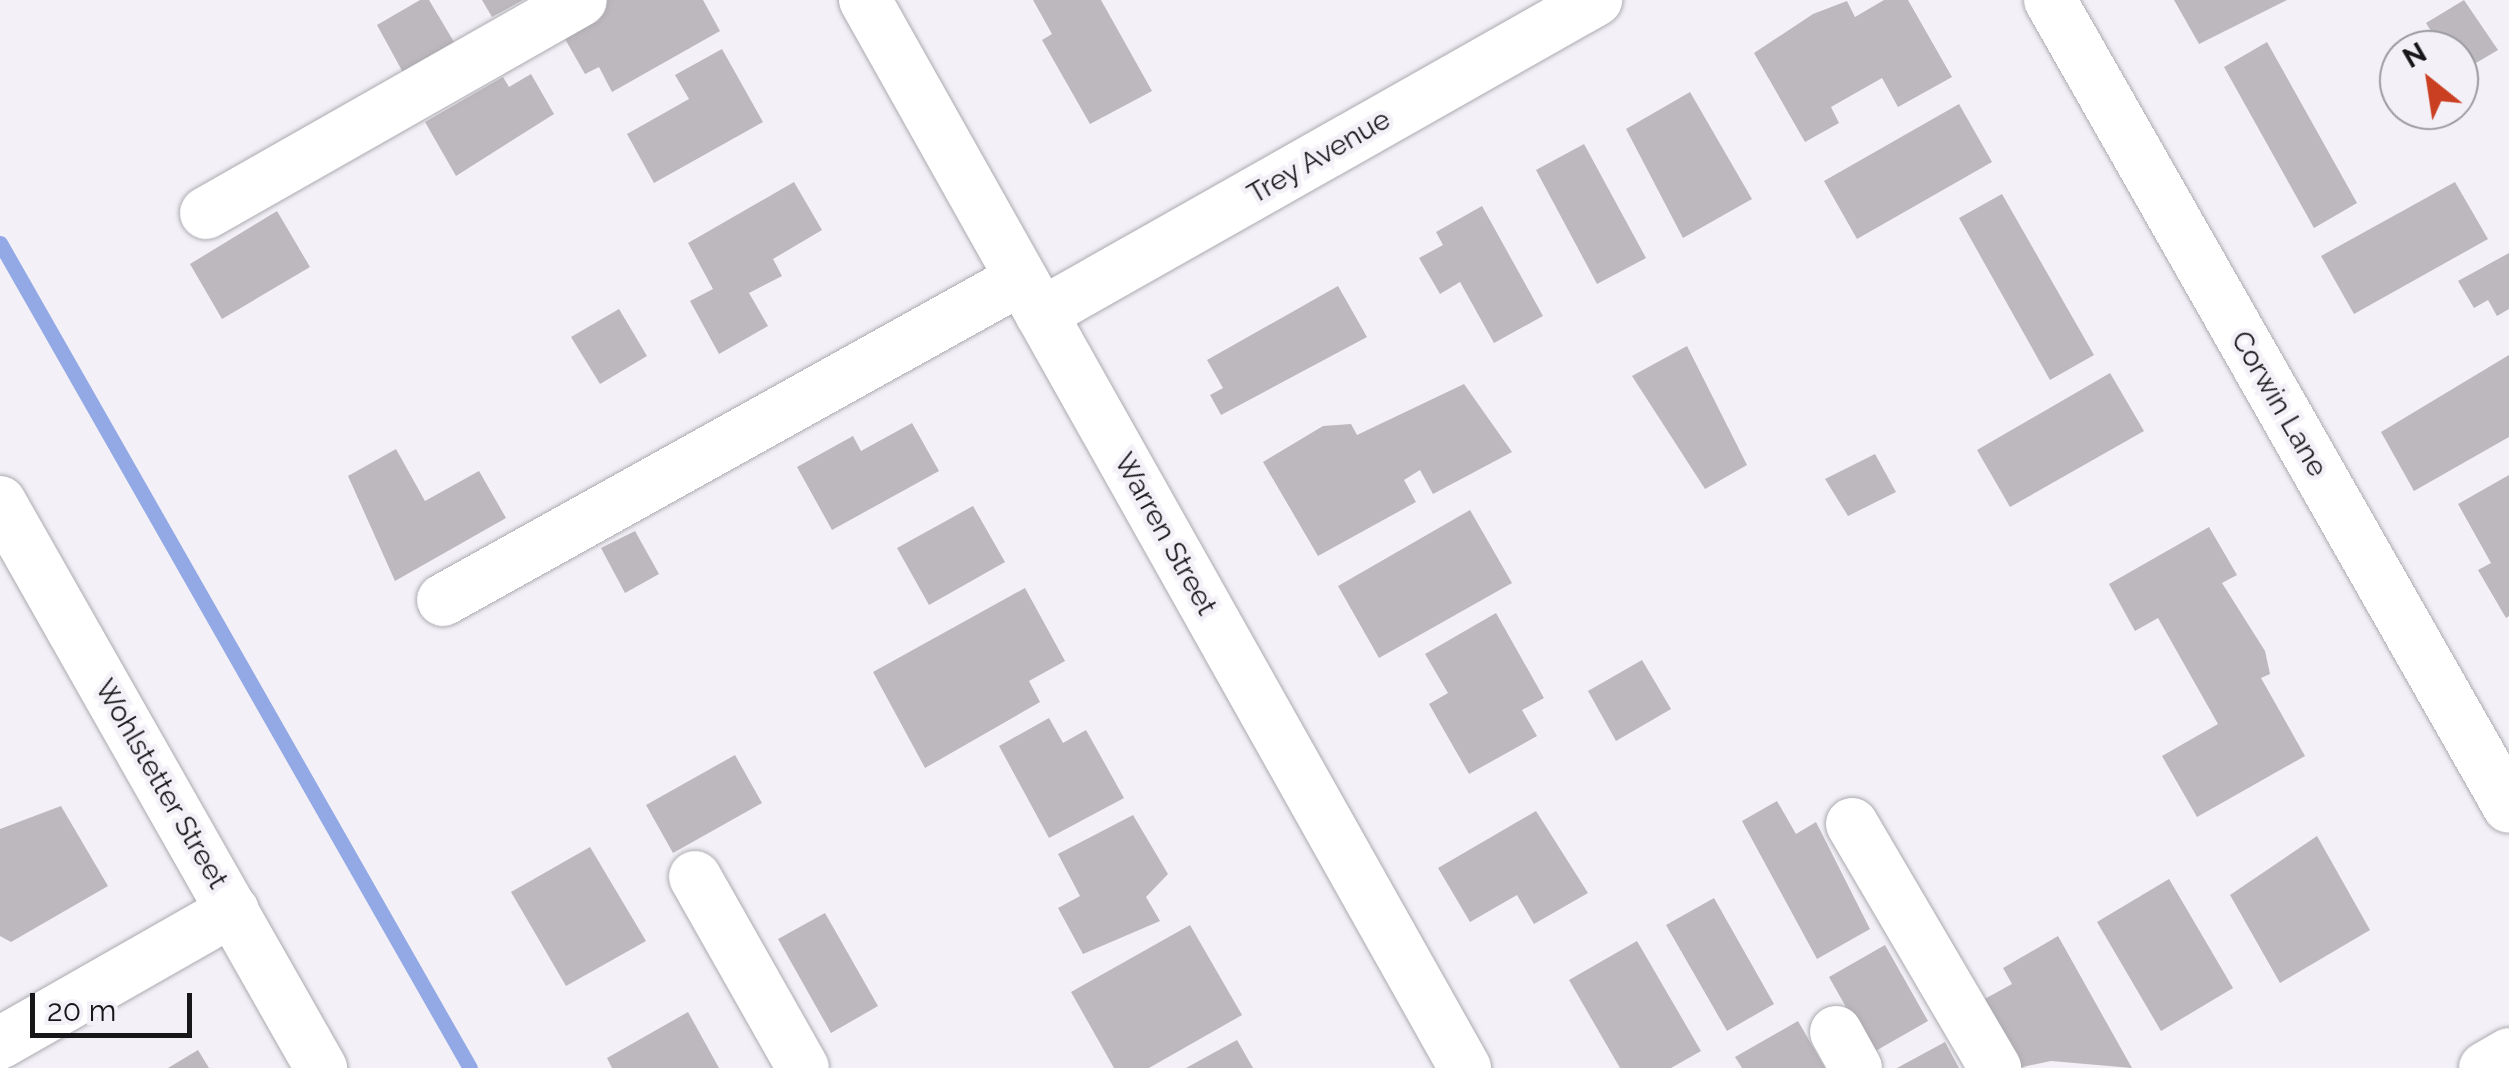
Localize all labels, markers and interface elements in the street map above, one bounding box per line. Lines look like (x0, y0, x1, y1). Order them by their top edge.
north arrow (2379, 30, 2479, 130)
text: N (2397, 36, 2432, 75)
street label: Trey Avenue (1241, 102, 1397, 212)
street label: Corwin Lane (2224, 325, 2334, 483)
street label: Warren Street (1107, 447, 1223, 621)
street label: Wohlstetter Street (87, 673, 235, 895)
scale bar (35, 973, 198, 1035)
text: 20 m (47, 993, 116, 1028)

